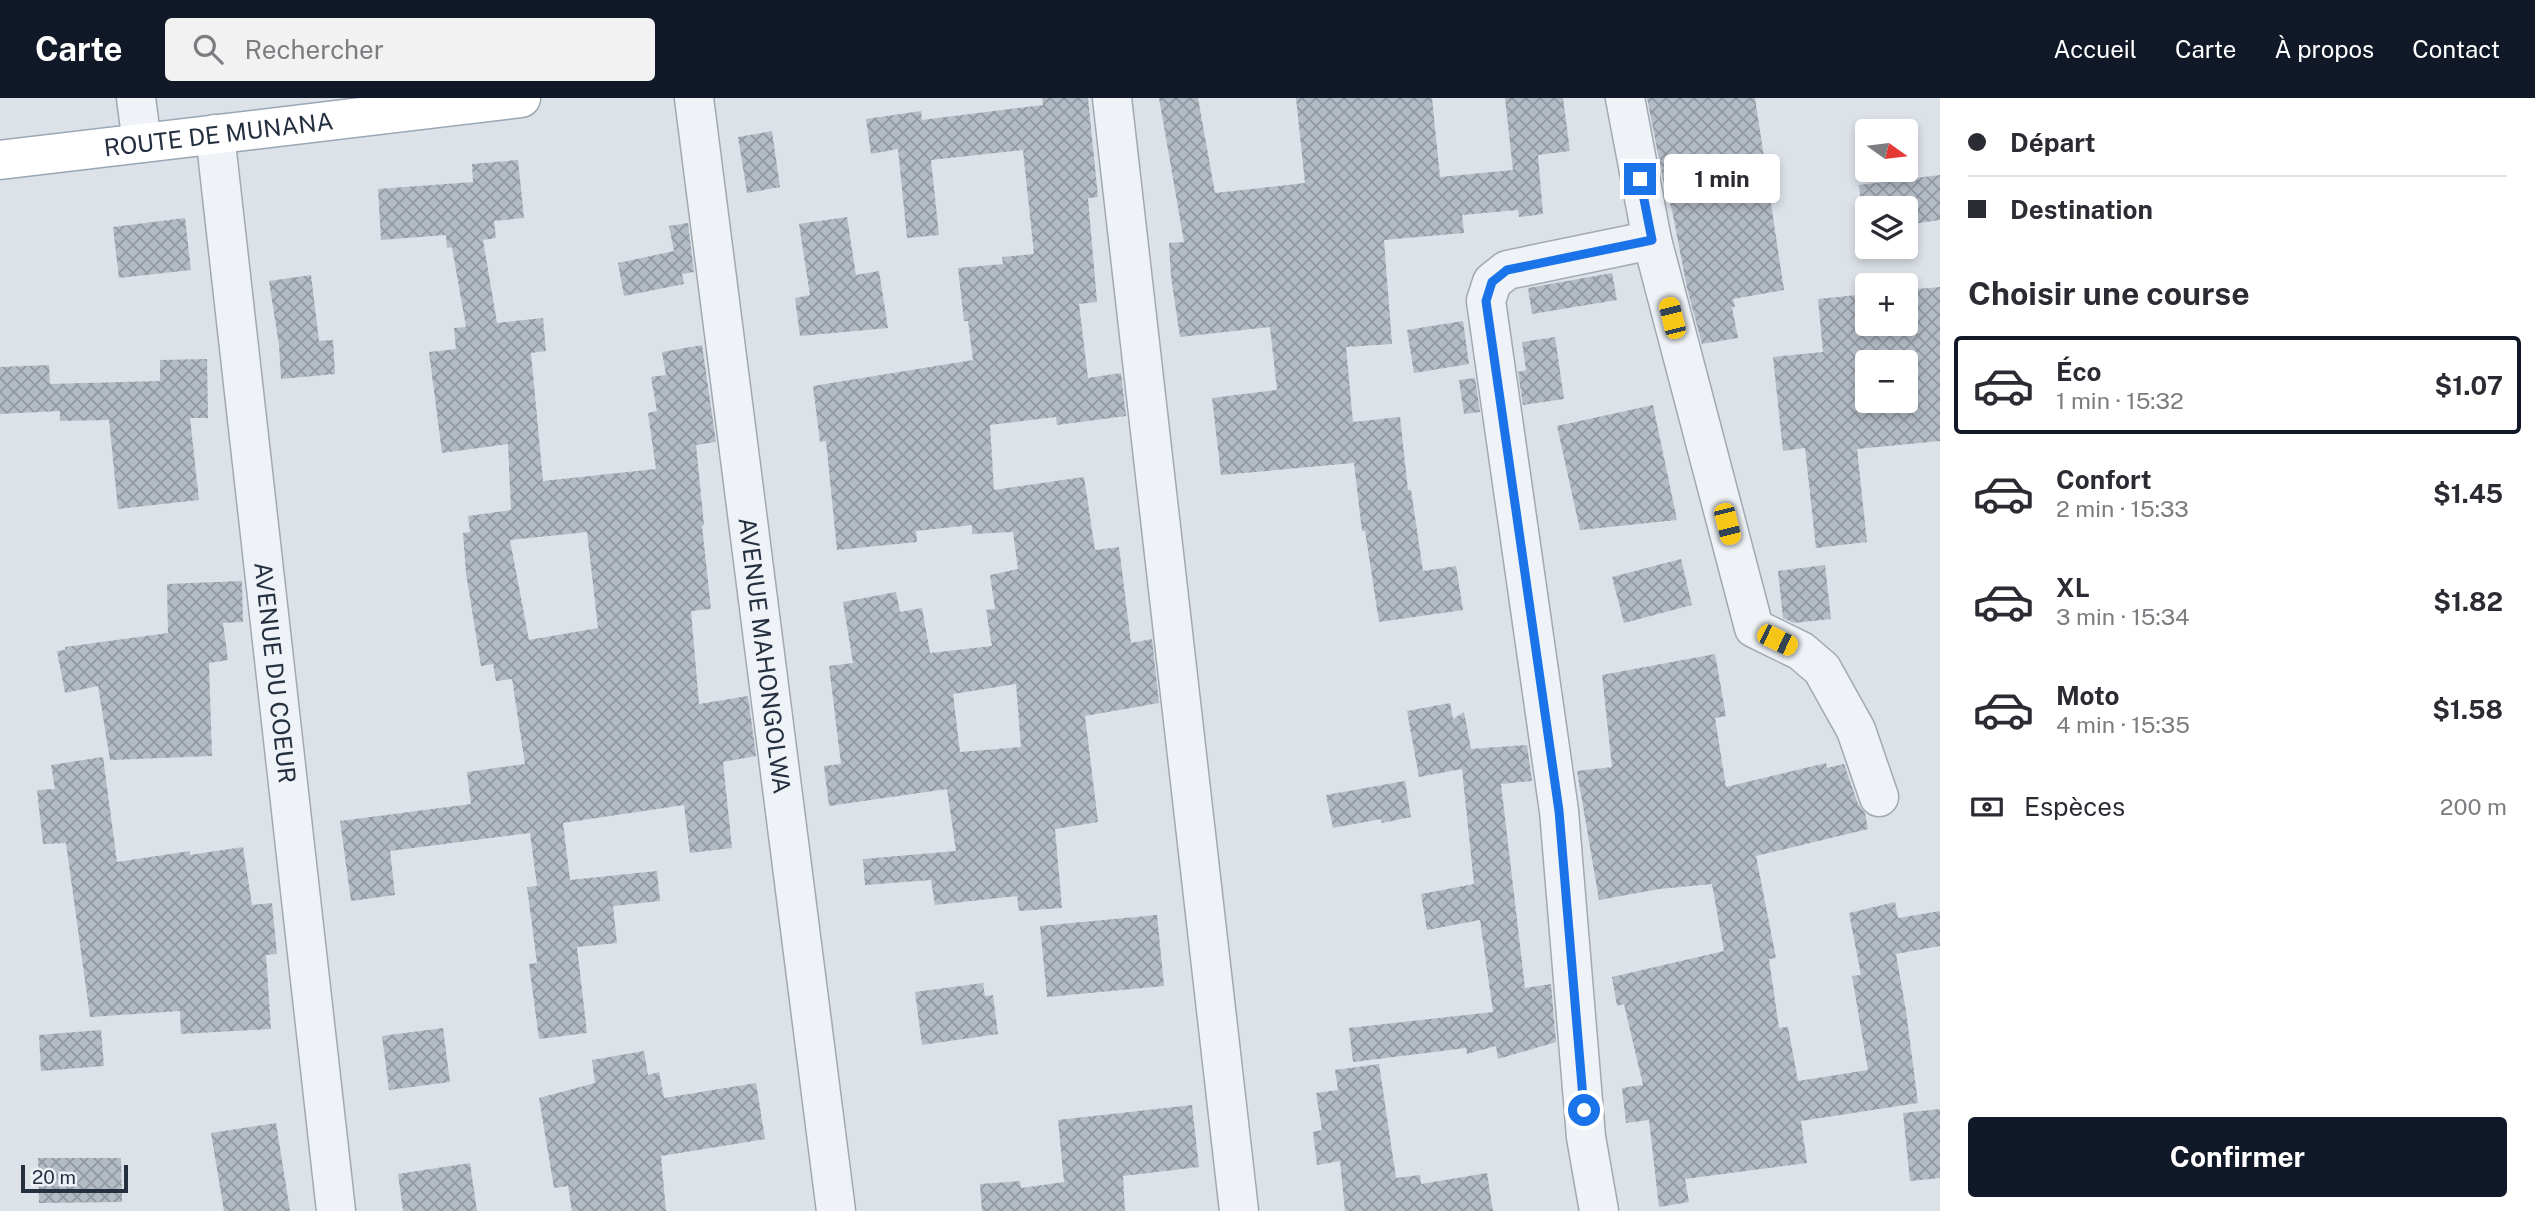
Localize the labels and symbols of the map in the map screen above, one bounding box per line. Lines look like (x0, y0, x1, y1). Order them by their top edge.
street label: ROUTE DE MUNANA (102, 106, 335, 162)
north arrow (1855, 119, 1918, 182)
callout: 1 min (1664, 154, 1780, 204)
route end (1624, 163, 1656, 195)
car (1657, 295, 1688, 341)
car (1712, 501, 1743, 547)
street label: AVENUE MAHONGOLWA (734, 516, 797, 795)
street label: AVENUE DU COEUR (249, 560, 302, 785)
car (1754, 621, 1801, 659)
route start (1568, 1094, 1600, 1126)
scale bar (21, 1162, 128, 1194)

